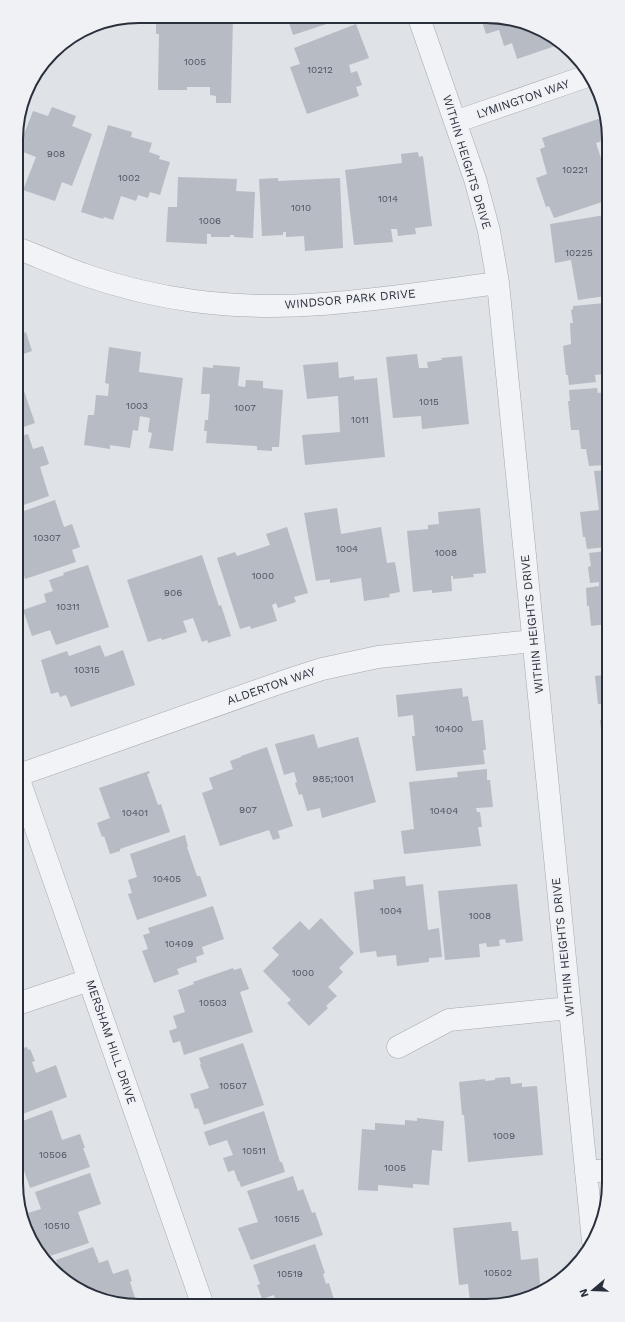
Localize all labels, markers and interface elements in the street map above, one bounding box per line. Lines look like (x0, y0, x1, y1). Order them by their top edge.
house number: 1005 (184, 56, 206, 67)
house number: 10212 (307, 64, 333, 75)
street label: LYMINGTON WAY (475, 77, 571, 121)
street label: WITHIN HEIGHTS DRIVE (440, 93, 494, 231)
house number: 908 (47, 148, 65, 159)
house number: 10221 (562, 164, 588, 175)
house number: 1002 (118, 172, 140, 183)
house number: 1014 (378, 193, 398, 204)
house number: 1010 (291, 202, 311, 213)
house number: 1006 (199, 215, 221, 226)
house number: 10225 (565, 247, 593, 258)
street label: WINDSOR PARK DRIVE (284, 286, 416, 312)
house number: 1015 (419, 396, 439, 407)
house number: 1003 (126, 400, 148, 411)
house number: 1007 (234, 402, 256, 413)
house number: 1011 (351, 414, 369, 425)
house number: 10307 (33, 532, 61, 543)
house number: 1004 (336, 543, 358, 554)
house number: 1008 (435, 547, 457, 558)
street label: WITHIN HEIGHTS DRIVE (518, 554, 546, 694)
house number: 1000 (252, 570, 274, 581)
house number: 906 (164, 587, 182, 598)
house number: 10311 (56, 601, 80, 612)
house number: 10315 (74, 664, 100, 675)
street label: ALDERTON WAY (225, 664, 317, 708)
house number: 10400 (435, 723, 463, 734)
house number: 985;1001 (312, 773, 354, 784)
house number: 907 (239, 804, 257, 815)
house number: 10404 (430, 805, 458, 816)
house number: 10401 (122, 807, 148, 818)
house number: 10405 (153, 873, 181, 884)
street label: WITHIN HEIGHTS DRIVE (549, 877, 577, 1017)
house number: 1004 (380, 905, 402, 916)
house number: 1008 (469, 910, 491, 921)
house number: 10409 (165, 938, 193, 949)
house number: 1000 (292, 967, 314, 978)
street label: MERSHAM HILL DRIVE (83, 978, 139, 1106)
house number: 10503 (199, 997, 227, 1008)
house number: 10507 (219, 1080, 247, 1091)
house number: 1009 (493, 1130, 515, 1141)
house number: 10511 (242, 1145, 266, 1156)
house number: 10506 (39, 1149, 67, 1160)
house number: 1005 (384, 1162, 406, 1173)
house number: 10515 (274, 1213, 300, 1224)
house number: 10510 (44, 1220, 70, 1231)
house number: 10502 (484, 1267, 512, 1278)
house number: 10519 (277, 1268, 303, 1279)
north arrow (573, 1270, 613, 1310)
text: N (577, 1287, 591, 1299)

